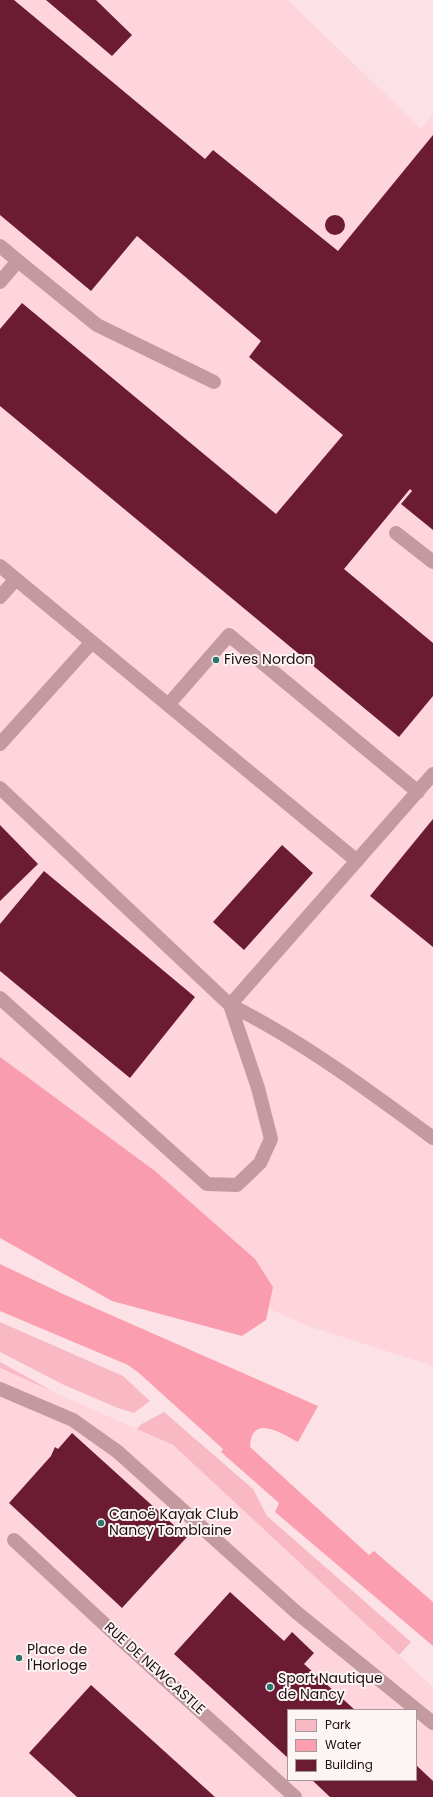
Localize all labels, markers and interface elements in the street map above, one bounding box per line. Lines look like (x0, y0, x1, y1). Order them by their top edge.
place label: Fives Nordon (224, 652, 313, 668)
marker: Fives Nordon (211, 655, 221, 665)
place label: Canoë Kayak Club Nancy Tomblaine (109, 1507, 238, 1540)
marker: Canoë Kayak Club Nancy Tomblaine (96, 1518, 106, 1528)
street label: RUE DE NEWCASTLE (100, 1619, 208, 1719)
place label: Place de l'Horloge (27, 1642, 87, 1674)
marker: Place de l'Horloge (14, 1653, 24, 1663)
place label: Sport Nautique de Nancy (278, 1671, 383, 1704)
marker: Sport Nautique de Nancy (265, 1682, 275, 1692)
legend (287, 1709, 417, 1781)
text: Park (325, 1716, 351, 1733)
text: Water (325, 1736, 361, 1753)
text: Building (325, 1756, 373, 1773)

